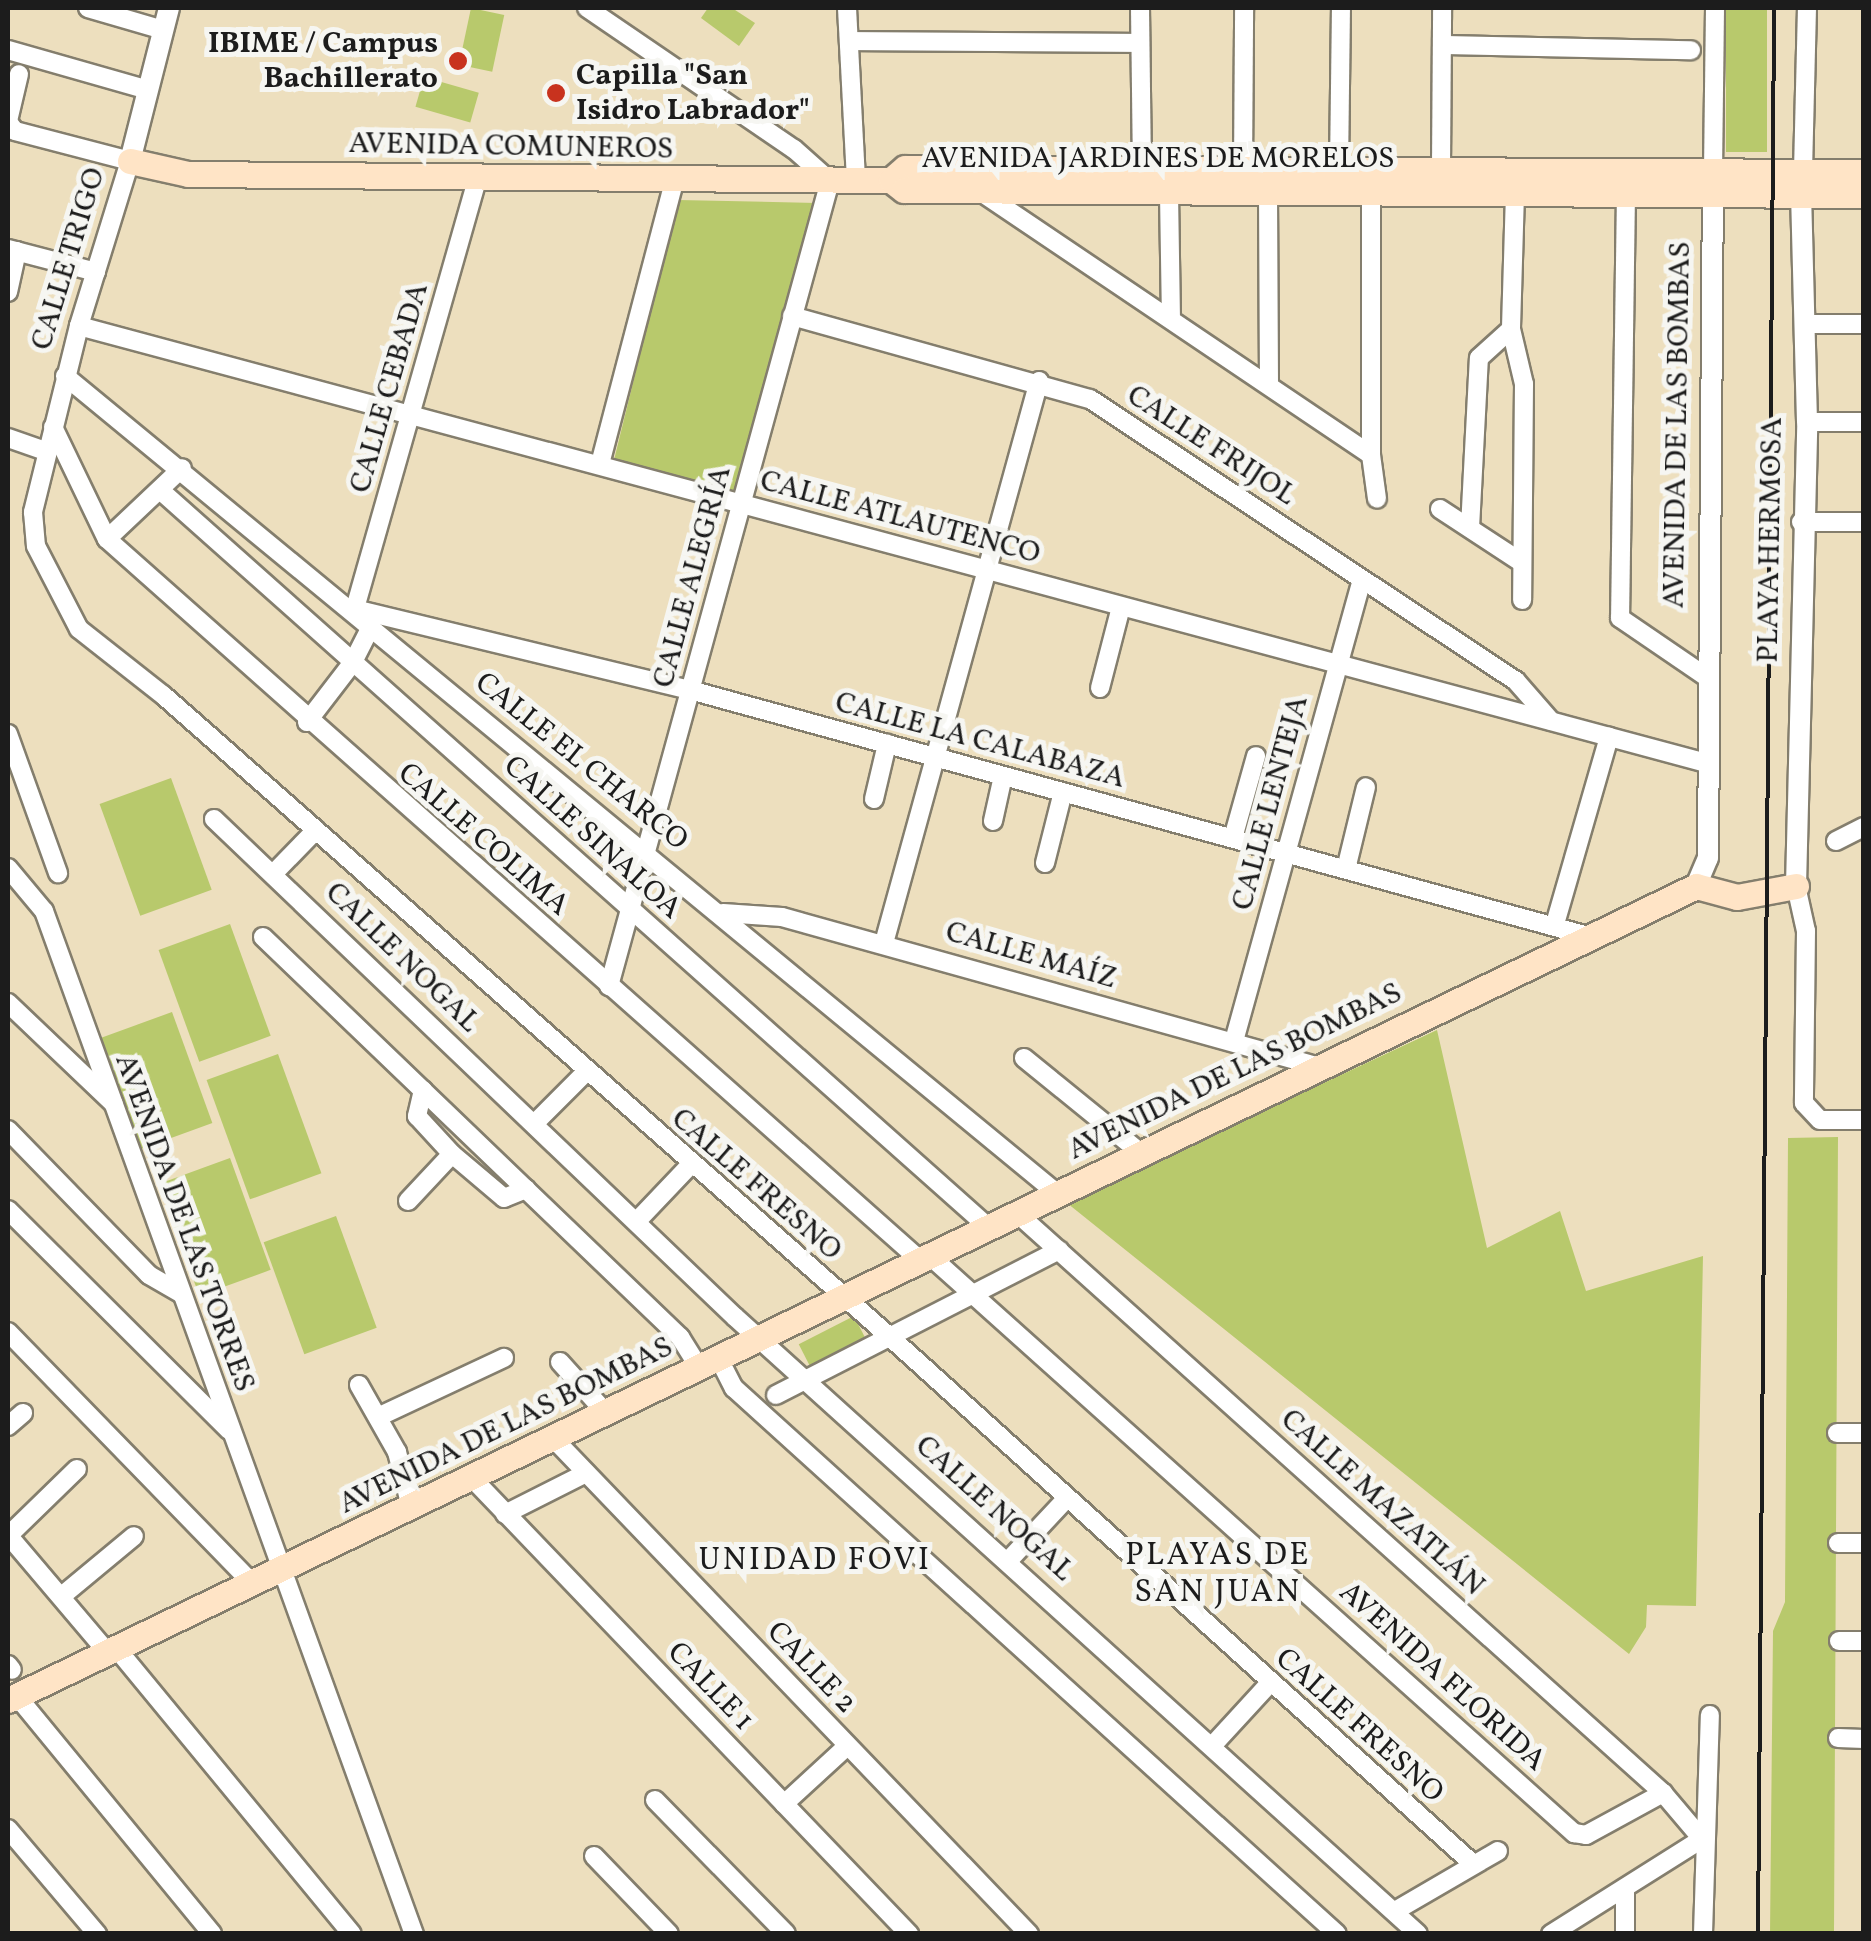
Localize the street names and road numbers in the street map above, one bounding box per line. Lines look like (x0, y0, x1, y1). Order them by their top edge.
street label: AVENIDA COMUNEROS (348, 126, 674, 168)
street label: AVENIDA JARDINES DE MORELOS (921, 141, 1395, 177)
street label: CALLE TRIGO (24, 163, 114, 355)
street label: AVENIDA DE LAS BOMBAS (1657, 241, 1699, 609)
street label: CALLE CEBADA (343, 279, 437, 497)
street label: CALLE FRIJOL (1120, 378, 1302, 514)
street label: PLAYA HERMOSA (1751, 417, 1791, 663)
street label: CALLE ALEGRÍA (646, 462, 740, 692)
street label: CALLE ATLAUTENCO (756, 463, 1044, 573)
street label: CALLE EL CHARCO (467, 665, 695, 859)
street label: CALLE LA CALABAZA (831, 685, 1129, 797)
street label: CALLE LENTEJA (1225, 692, 1317, 914)
street label: CALLE SINALOA (496, 749, 688, 927)
street label: CALLE COLIMA (390, 756, 576, 924)
street label: CALLE NOGAL (317, 875, 487, 1041)
street label: CALLE MAÍZ (941, 914, 1121, 998)
street label: AVENIDA DE LAS BOMBAS (1062, 975, 1408, 1169)
street label: AVENIDA DE LAS TORRES (106, 1049, 262, 1397)
street label: CALLE FRESNO (663, 1101, 849, 1269)
street label: AVENIDA DE LAS BOMBAS (333, 1329, 679, 1523)
street label: CALLE MAZATLÁN (1273, 1402, 1491, 1604)
street label: CALLE NOGAL (907, 1428, 1081, 1590)
street label: AVENIDA FLORIDA (1331, 1575, 1553, 1779)
street label: CALLE 2 (759, 1615, 863, 1721)
street label: CALLE 1 (659, 1635, 761, 1739)
street label: CALLE FRESNO (1267, 1641, 1451, 1811)

